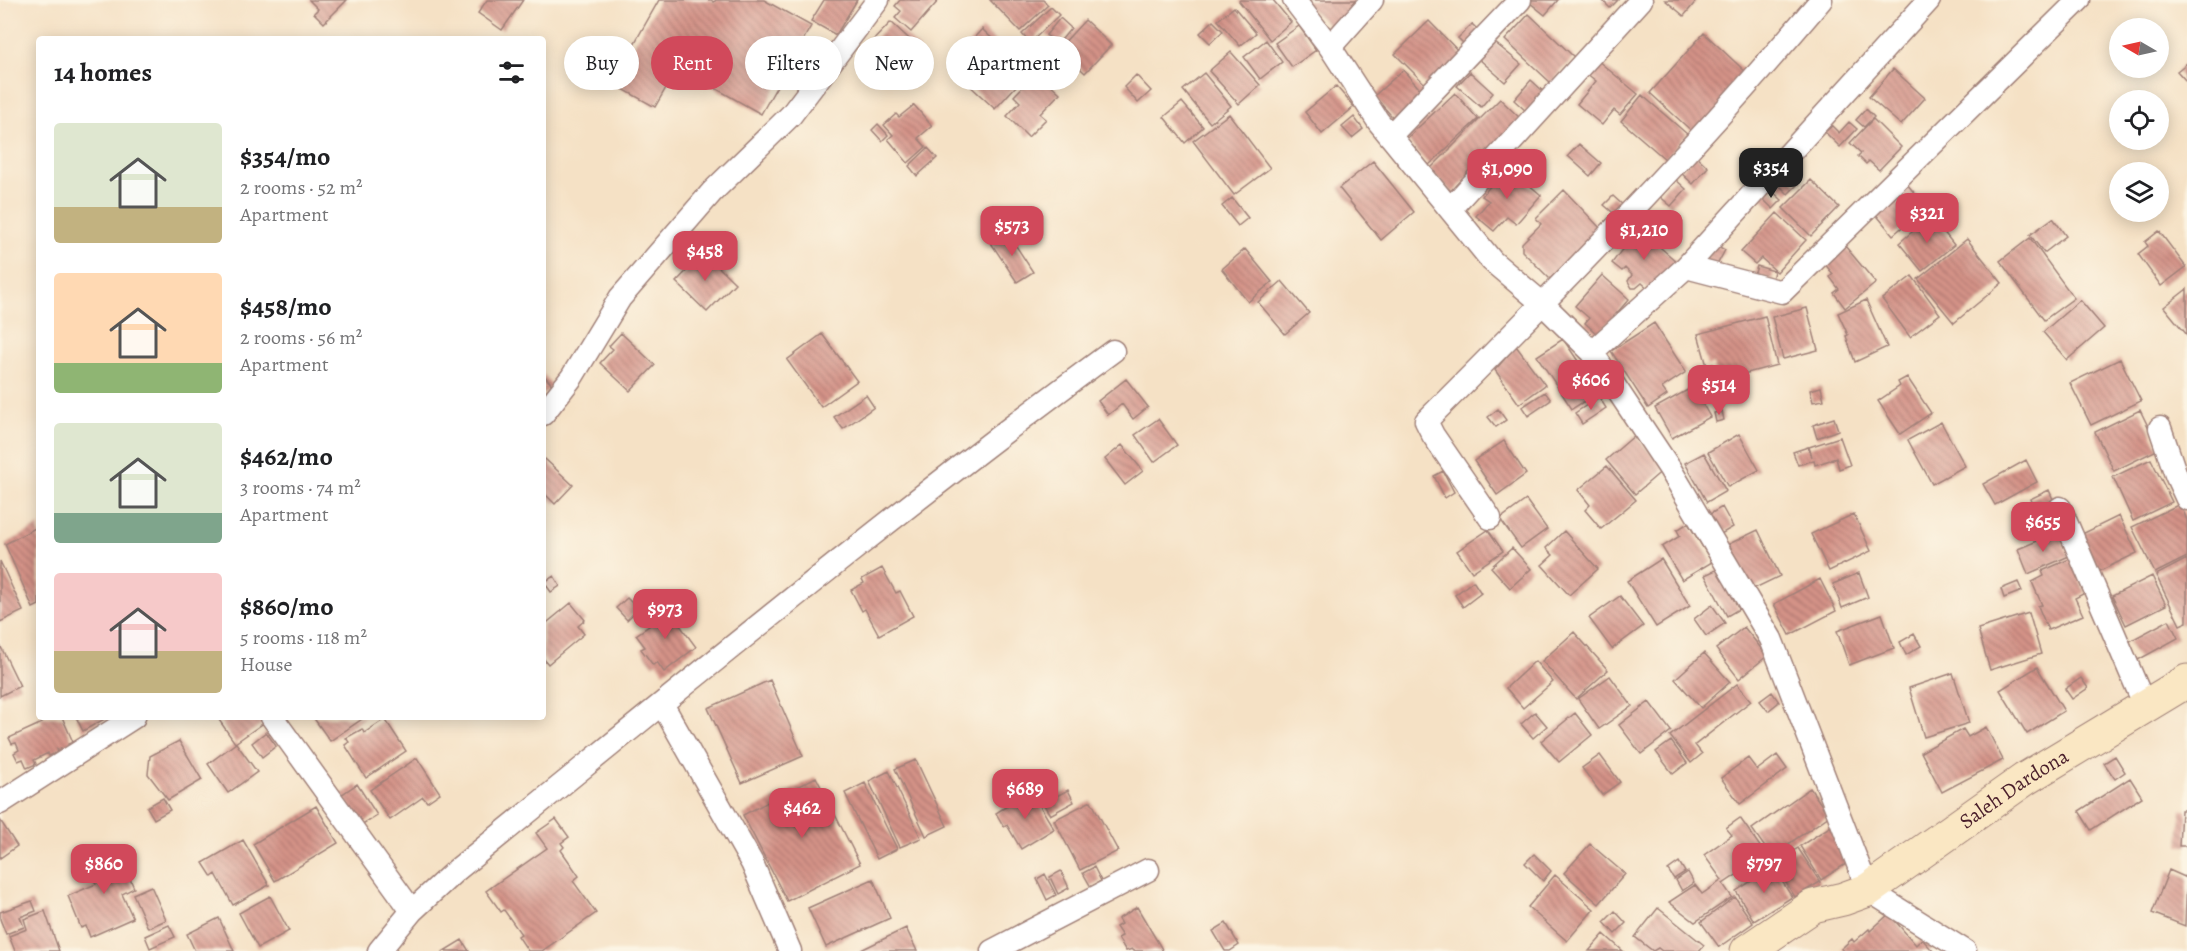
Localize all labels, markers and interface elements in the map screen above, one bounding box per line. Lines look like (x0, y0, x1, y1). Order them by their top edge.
north arrow (2109, 18, 2169, 78)
map controls (2109, 18, 2169, 222)
chip: Buy (564, 36, 639, 90)
chip: Rent (651, 36, 733, 90)
chip: Filters (745, 36, 842, 90)
chip: New (854, 36, 934, 90)
chip: Apartment (946, 36, 1081, 90)
text: 14 homes (54, 55, 152, 90)
icon: filters (495, 56, 528, 89)
button: locate (2109, 90, 2169, 150)
text: $354/mo (240, 139, 330, 174)
icon: home (102, 147, 174, 219)
pin: $354 (1735, 148, 1807, 199)
pin: $1,090 (1458, 149, 1556, 200)
text: $354 (1753, 154, 1789, 181)
text: $1,090 (1481, 155, 1533, 182)
button: layers (2109, 162, 2169, 222)
text: 2 rooms · 52 m² (240, 174, 363, 201)
pin: $321 (1891, 193, 1963, 244)
text: $321 (1910, 199, 1944, 226)
text: Apartment (240, 201, 329, 228)
pin: $573 (976, 206, 1048, 257)
pin: $1,210 (1595, 210, 1693, 261)
text: $573 (995, 212, 1030, 239)
text: $1,210 (1620, 216, 1668, 243)
pin: $458 (669, 231, 741, 282)
text: $458 (687, 237, 723, 264)
text: $458/mo (240, 289, 332, 324)
icon: home (102, 297, 174, 369)
text: 2 rooms · 56 m² (240, 324, 362, 351)
text: Apartment (240, 351, 329, 378)
pin: $606 (1555, 360, 1627, 411)
pin: $514 (1683, 365, 1755, 416)
text: $606 (1572, 366, 1610, 393)
text: $514 (1702, 371, 1736, 398)
text: $462/mo (240, 439, 333, 474)
icon: home (102, 447, 174, 519)
text: 3 rooms · 74 m² (240, 474, 361, 501)
text: Apartment (240, 501, 329, 528)
pin: $655 (2007, 502, 2079, 553)
text: $655 (2025, 508, 2061, 535)
text: $860/mo (240, 589, 334, 624)
pin: $973 (629, 589, 701, 640)
text: $973 (647, 595, 683, 622)
icon: home (102, 597, 174, 669)
text: 5 rooms · 118 m² (240, 624, 367, 651)
text: House (240, 651, 292, 678)
street label: Saleh Dardona (1954, 742, 2074, 835)
pin: $689 (989, 769, 1061, 820)
text: $689 (1006, 775, 1044, 802)
pin: $462 (766, 788, 838, 839)
text: $462 (783, 794, 821, 821)
pin: $797 (1728, 843, 1800, 894)
pin: $860 (68, 844, 140, 895)
text: $797 (1746, 849, 1782, 876)
text: $860 (85, 850, 123, 877)

